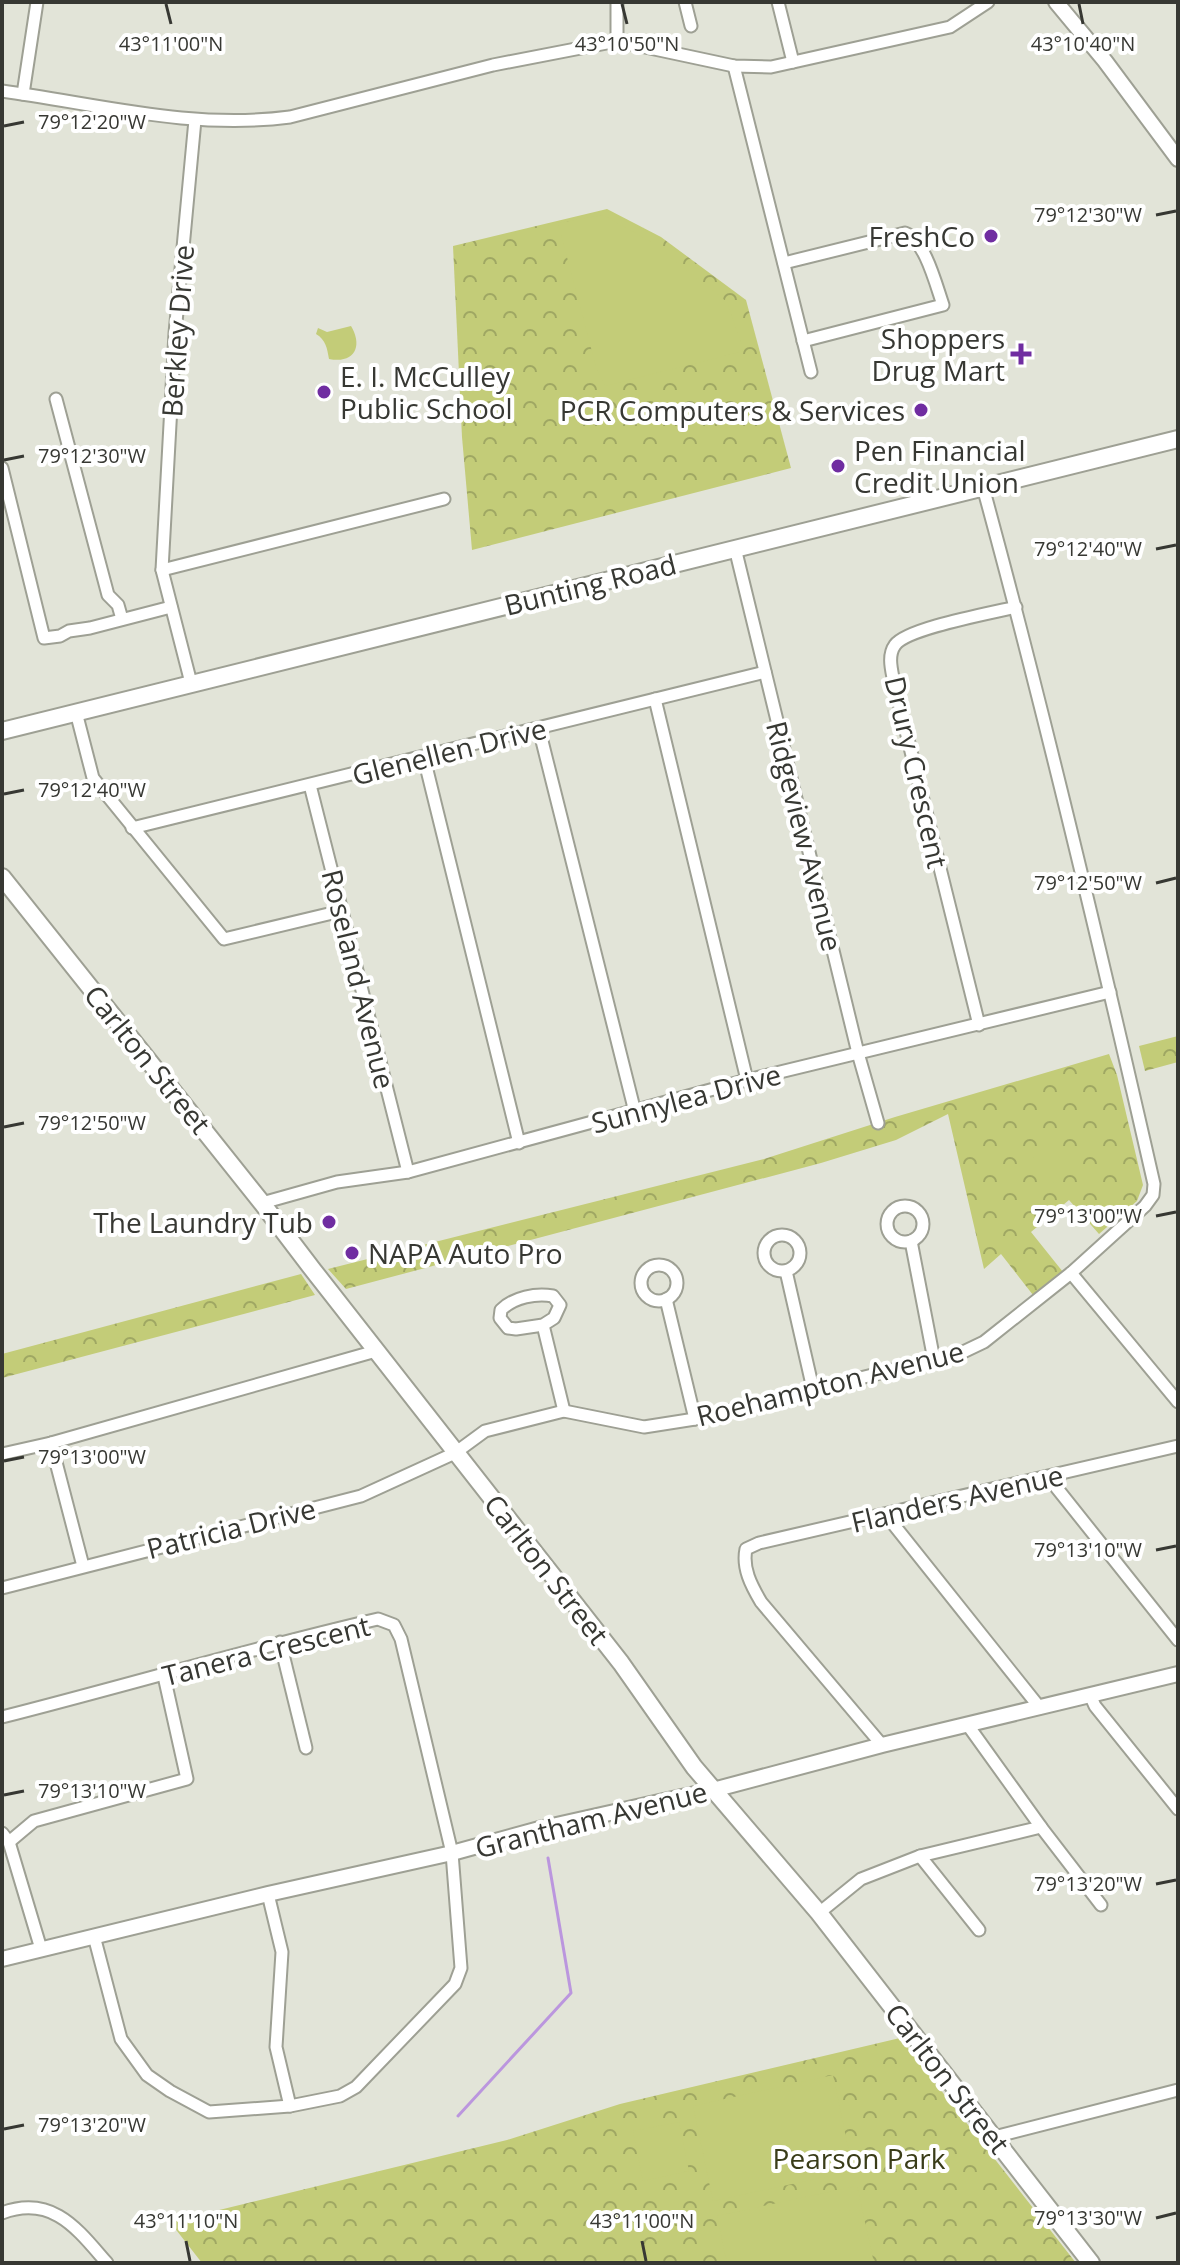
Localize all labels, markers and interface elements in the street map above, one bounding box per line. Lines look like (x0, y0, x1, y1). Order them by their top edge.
text: 43°11'00"N (119, 30, 223, 57)
text: 43°10'50"N (575, 30, 679, 57)
text: 43°10'40"N (1031, 30, 1135, 57)
text: 79°12'20"W (38, 108, 147, 135)
text: 79°12'30"W (1034, 201, 1143, 228)
place label: FreshCo (868, 217, 975, 255)
marker: FreshCo (982, 227, 1000, 245)
street label: Berkley Drive (152, 244, 202, 418)
place label: Shoppers Drug Mart (871, 319, 1005, 389)
marker: Shoppers Drug Mart (1012, 345, 1030, 363)
place label: E. I. McCulley Public School (340, 357, 513, 427)
marker: E. I. McCulley Public School (315, 383, 333, 401)
place label: PCR Computers & Services (560, 391, 905, 429)
marker: PCR Computers & Services (912, 401, 930, 419)
place label: Pen Financial Credit Union (854, 431, 1026, 501)
text: 79°12'30"W (38, 442, 147, 469)
marker: Pen Financial Credit Union (829, 457, 847, 475)
text: 79°12'40"W (1034, 535, 1143, 562)
street label: Bunting Road (500, 544, 680, 624)
street label: Drury Crescent (876, 672, 958, 872)
street label: Glenellen Drive (348, 709, 550, 793)
street label: Ridgeview Avenue (758, 717, 852, 955)
text: 79°12'40"W (38, 776, 147, 803)
street label: Roseland Avenue (313, 865, 405, 1093)
text: 79°12'50"W (1034, 869, 1143, 896)
street label: Carlton Street (76, 977, 220, 1141)
street label: Sunnylea Drive (587, 1054, 785, 1142)
text: 79°12'50"W (38, 1109, 147, 1136)
text: 79°13'00"W (1034, 1202, 1143, 1229)
place label: The Laundry Tub (93, 1203, 313, 1241)
marker: The Laundry Tub (320, 1213, 338, 1231)
place label: NAPA Auto Pro (368, 1234, 563, 1272)
marker: NAPA Auto Pro (343, 1244, 361, 1262)
street label: Roehampton Avenue (692, 1331, 968, 1435)
text: 79°13'00"W (38, 1443, 147, 1470)
street label: Flanders Avenue (847, 1455, 1067, 1541)
street label: Carlton Street (476, 1486, 618, 1652)
street label: Patricia Drive (143, 1489, 319, 1567)
text: 79°13'10"W (1034, 1536, 1143, 1563)
street label: Tanera Crescent (158, 1606, 374, 1694)
street label: Grantham Avenue (471, 1772, 711, 1866)
text: 79°13'10"W (38, 1777, 147, 1804)
text: 79°13'20"W (1034, 1870, 1143, 1897)
street label: Carlton Street (877, 1995, 1019, 2161)
text: 79°13'20"W (38, 2111, 147, 2138)
park label: Pearson Park (773, 2139, 946, 2177)
text: 79°13'30"W (1034, 2204, 1143, 2231)
text: 43°11'10"N (134, 2207, 238, 2234)
text: 43°11'00"N (590, 2207, 694, 2234)

